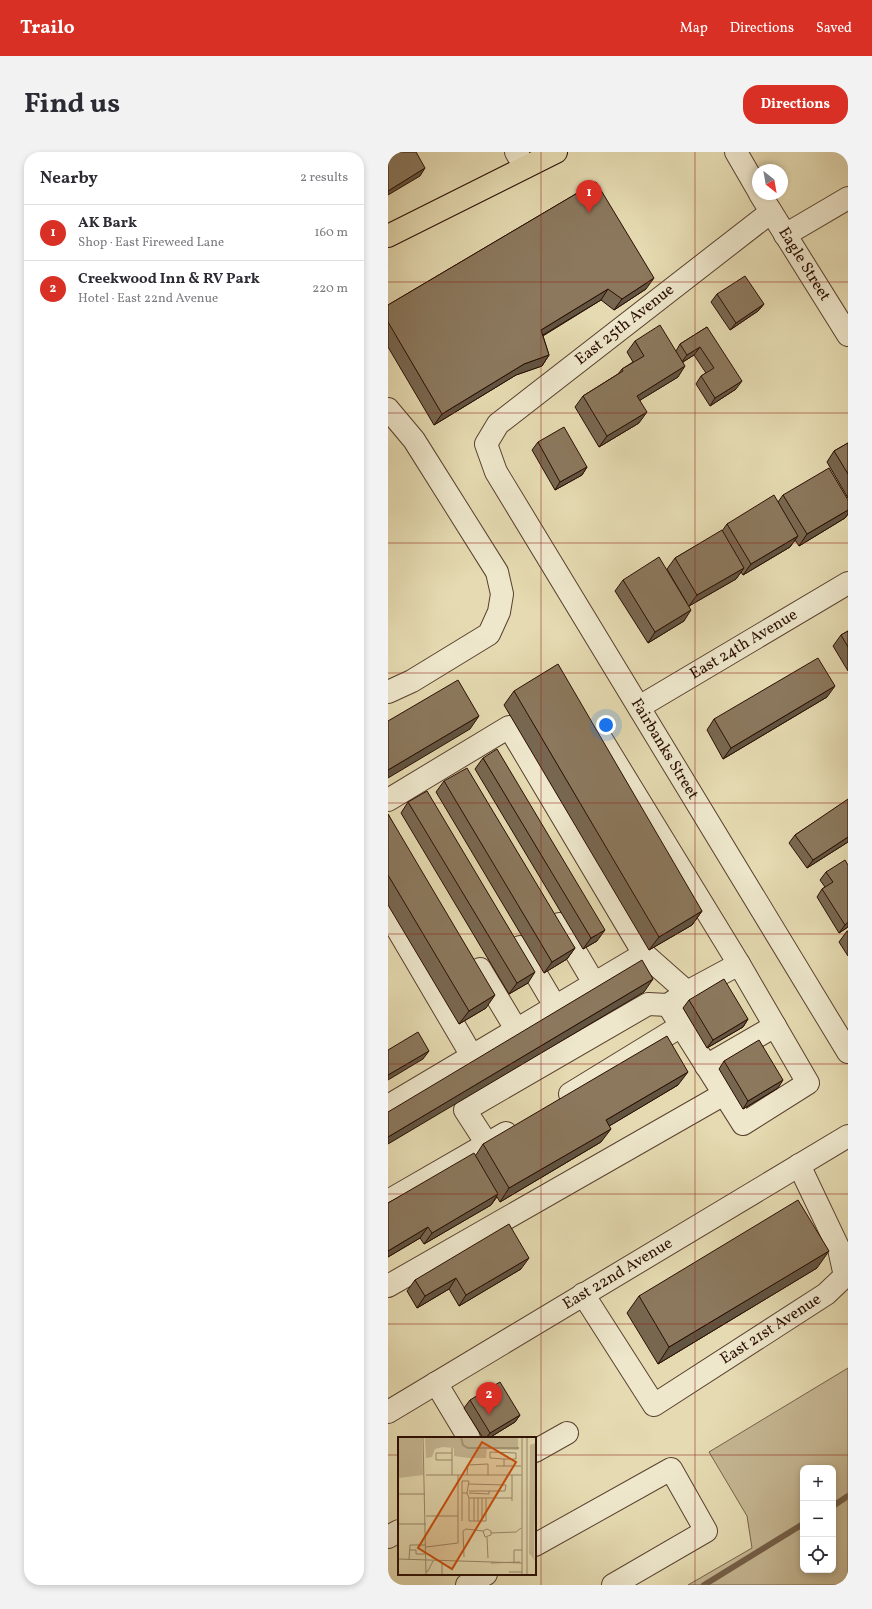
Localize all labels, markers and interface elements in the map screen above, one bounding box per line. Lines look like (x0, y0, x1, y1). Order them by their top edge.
text: Trailo (20, 15, 75, 41)
text: Map (680, 19, 708, 38)
text: Directions (730, 19, 794, 38)
text: Saved (816, 19, 852, 38)
text: Find us (24, 85, 120, 124)
button: Directions (743, 85, 848, 124)
north arrow (752, 164, 788, 200)
text: Nearby (40, 167, 98, 190)
text: 2 results (300, 169, 348, 187)
pin: 1 (576, 180, 602, 213)
text: AK Bark (78, 213, 137, 234)
street label: Eagle Street (773, 223, 836, 306)
text: 1 (50, 224, 56, 242)
text: 160 m (314, 224, 348, 242)
text: Shop · East Fireweed Lane (78, 234, 224, 252)
text: Creekwood Inn & RV Park (78, 269, 260, 290)
street label: East 25th Avenue (571, 279, 679, 371)
text: 2 (50, 280, 56, 298)
text: 220 m (312, 280, 348, 298)
text: Hotel · East 22nd Avenue (78, 290, 218, 308)
street label: East 24th Avenue (686, 604, 802, 685)
street label: Fairbanks Street (625, 694, 704, 804)
your location (596, 715, 616, 735)
street label: East 22nd Avenue (559, 1233, 677, 1316)
street label: East 21st Avenue (716, 1289, 826, 1370)
pin: 2 (476, 1382, 502, 1415)
inset map (398, 1437, 536, 1575)
map controls (800, 1465, 836, 1573)
button: + (800, 1465, 836, 1501)
button: − (800, 1501, 836, 1537)
button: locate (800, 1537, 836, 1573)

